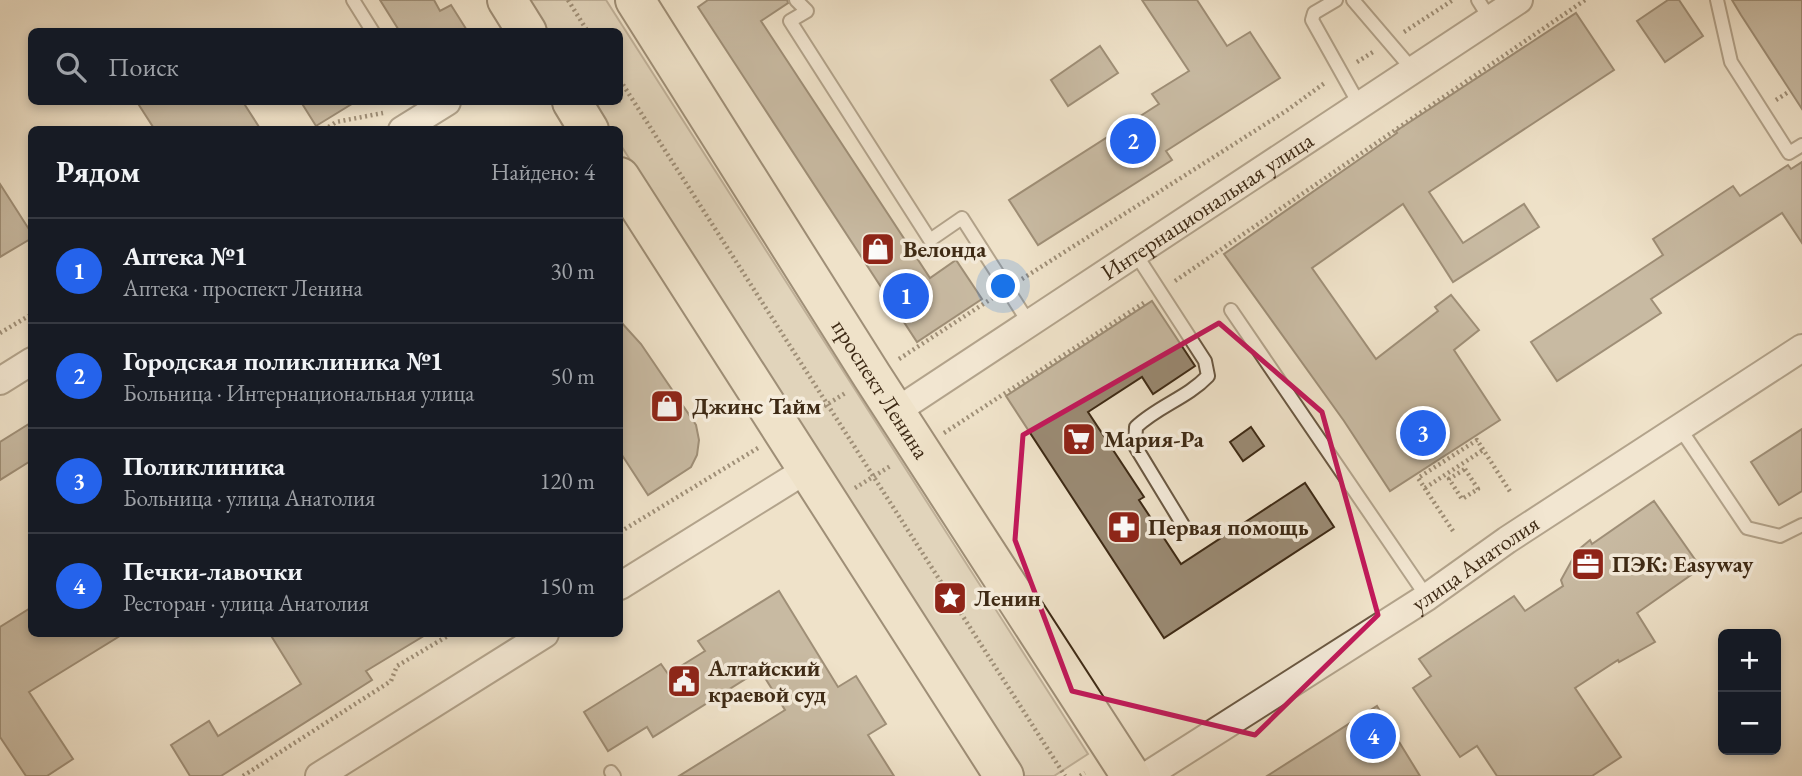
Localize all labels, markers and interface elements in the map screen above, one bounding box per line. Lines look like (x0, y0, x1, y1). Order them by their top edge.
search box (28, 28, 623, 105)
icon: search (52, 48, 90, 86)
text: Поиск (108, 50, 179, 84)
pin: 2 (1110, 115, 1156, 167)
street label: Интернациональная улица (1095, 125, 1320, 287)
text: Рядом (56, 152, 140, 191)
text: Найдено: 4 (491, 157, 595, 187)
shop icon: Велонда (859, 230, 897, 268)
place label: Велонда (903, 234, 987, 264)
text: Аптека №1 (123, 239, 248, 273)
text: 1 (73, 256, 85, 286)
text: 30 m (550, 256, 595, 286)
your location (986, 269, 1020, 303)
pin: 1 (883, 270, 929, 322)
text: Аптека · проспект Ленина (123, 273, 363, 303)
street label: проспект Ленина (825, 313, 937, 465)
text: Городская поликлиника №1 (123, 344, 444, 378)
text: 2 (73, 361, 85, 391)
text: 50 m (550, 361, 595, 391)
text: Больница · Интернациональная улица (123, 378, 474, 408)
shop icon: Джинс Тайм (648, 387, 686, 425)
place label: Джинс Тайм (692, 391, 822, 421)
pin: 3 (1400, 407, 1446, 459)
supermarket icon: Мария-Ра (1060, 420, 1098, 458)
place label: Мария-Ра (1104, 424, 1205, 454)
text: Поликлиника (123, 449, 285, 483)
text: 3 (73, 466, 85, 496)
text: 120 m (539, 466, 595, 496)
text: Больница · улица Анатолия (123, 483, 375, 513)
pharmacy icon: Первая помощь (1105, 508, 1143, 546)
street label: улица Анатолия (1406, 508, 1545, 618)
place label: Первая помощь (1148, 512, 1309, 542)
office icon: ПЭК: Easyway (1569, 545, 1607, 583)
place label: ПЭК: Easyway (1612, 549, 1754, 579)
text: Печки-лавочки (123, 554, 303, 588)
text: 4 (73, 571, 85, 601)
text: 150 m (539, 571, 595, 601)
place icon: Ленин (931, 579, 969, 617)
place label: Ленин (974, 583, 1041, 613)
text: Ресторан · улица Анатолия (123, 588, 369, 618)
map controls (1718, 629, 1781, 755)
button: + (1718, 629, 1781, 692)
place label: Алтайский краевой суд (707, 653, 826, 709)
public building icon: Алтайский краевой суд (665, 662, 703, 700)
button: − (1718, 692, 1781, 755)
pin: 4 (1350, 710, 1396, 762)

